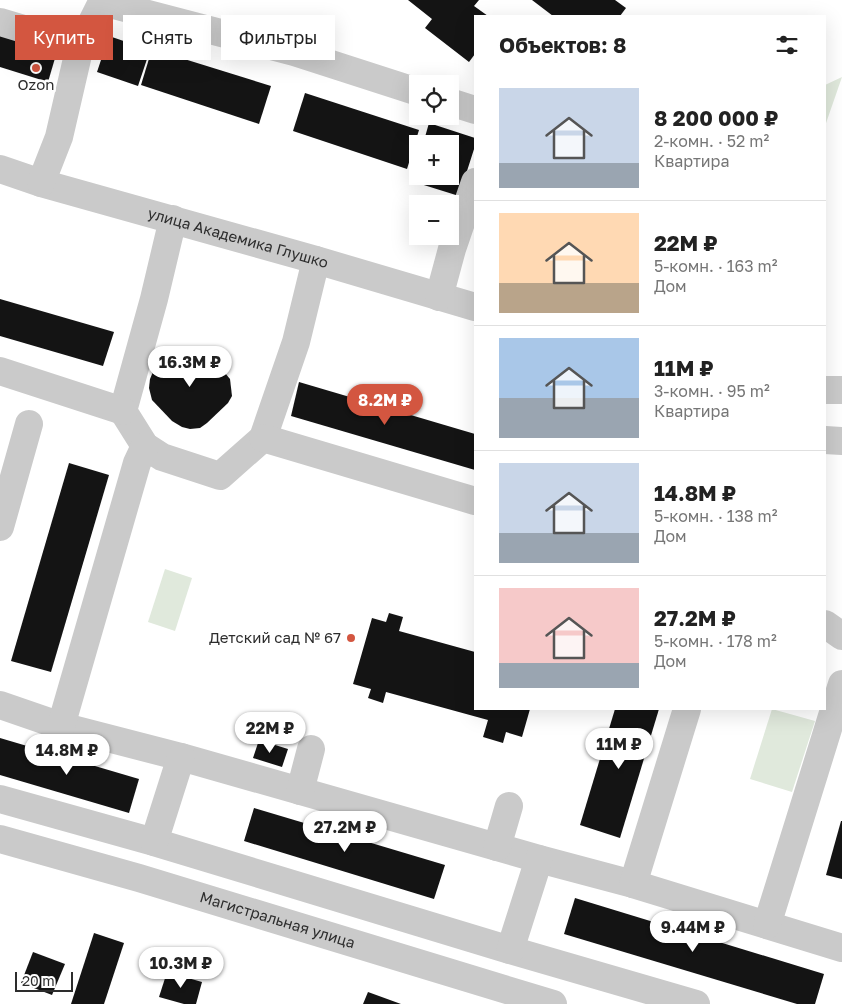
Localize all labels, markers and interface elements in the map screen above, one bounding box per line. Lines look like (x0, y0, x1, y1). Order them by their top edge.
chip: Купить (15, 15, 113, 60)
chip: Снять (123, 15, 211, 60)
chip: Фильтры (221, 15, 335, 60)
icon: filters (773, 31, 801, 59)
text: Объектов: 8 (499, 32, 626, 58)
marker: Ozon (30, 62, 42, 74)
place label: Ozon (18, 75, 54, 93)
map controls (409, 75, 459, 245)
button: locate (409, 75, 459, 125)
text: 8 200 000 ₽ (654, 105, 778, 131)
icon: home (539, 108, 599, 168)
text: 2-комн. · 52 m² (654, 131, 769, 151)
button: + (409, 135, 459, 185)
text: Квартира (654, 151, 729, 171)
button: − (409, 195, 459, 245)
street label: улица Академика Глушко (146, 203, 331, 271)
text: 22M ₽ (654, 230, 718, 256)
icon: home (539, 233, 599, 293)
text: 5-комн. · 163 m² (654, 256, 777, 276)
text: Дом (654, 276, 687, 296)
pin: 16.3M ₽ (144, 346, 236, 388)
text: 16.3M ₽ (159, 352, 221, 372)
text: 11M ₽ (654, 355, 714, 381)
icon: home (539, 358, 599, 418)
text: 3-комн. · 95 m² (654, 381, 770, 401)
pin: 8.2M ₽ (344, 384, 426, 426)
text: 8.2M ₽ (358, 390, 412, 410)
text: Квартира (654, 401, 729, 421)
text: 14.8M ₽ (654, 480, 736, 506)
icon: home (539, 483, 599, 543)
text: 5-комн. · 138 m² (654, 506, 778, 526)
text: Дом (654, 526, 687, 546)
text: 27.2M ₽ (654, 605, 736, 631)
icon: home (539, 608, 599, 668)
place label: Детский сад № 67 (209, 628, 341, 646)
text: 5-комн. · 178 m² (654, 631, 777, 651)
marker: Детский сад № 67 (345, 632, 357, 644)
text: Дом (654, 651, 687, 671)
pin: 22M ₽ (235, 712, 305, 754)
text: 22M ₽ (246, 718, 294, 738)
pin: 11M ₽ (584, 728, 654, 770)
pin: 14.8M ₽ (21, 734, 113, 776)
text: 11M ₽ (596, 734, 642, 754)
text: 14.8M ₽ (36, 740, 98, 760)
pin: 27.2M ₽ (299, 810, 391, 853)
text: 27.2M ₽ (314, 817, 376, 837)
street label: Магистральная улица (198, 887, 357, 951)
pin: 9.44M ₽ (647, 910, 739, 953)
text: 9.44M ₽ (661, 917, 725, 937)
pin: 10.3M ₽ (135, 946, 227, 989)
text: 10.3M ₽ (150, 953, 212, 973)
scale bar (15, 969, 72, 992)
text: 20 m (22, 972, 55, 989)

